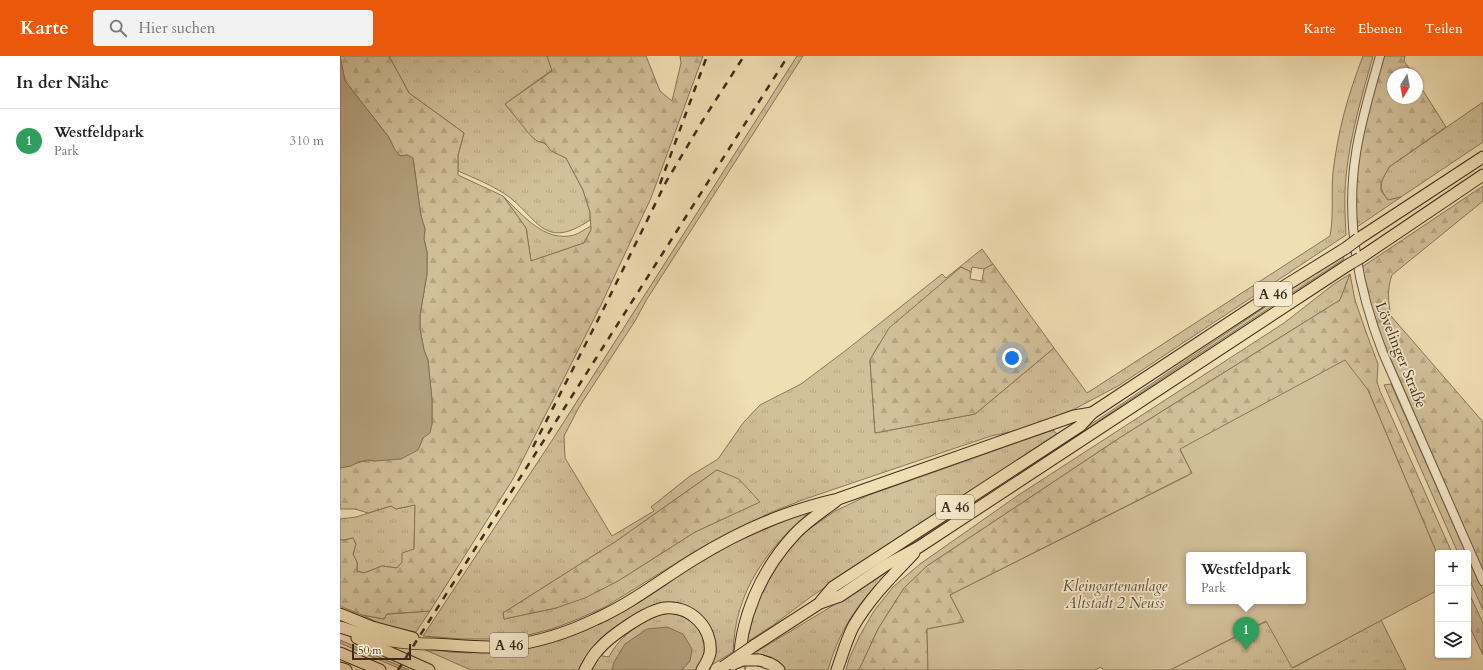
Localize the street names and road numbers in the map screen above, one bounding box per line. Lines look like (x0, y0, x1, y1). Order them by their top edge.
road number: A 46 (1254, 282, 1292, 306)
street label: Lövelinger Straße (1371, 299, 1431, 411)
road number: A 46 (936, 495, 974, 519)
road number: A 46 (490, 633, 528, 657)

